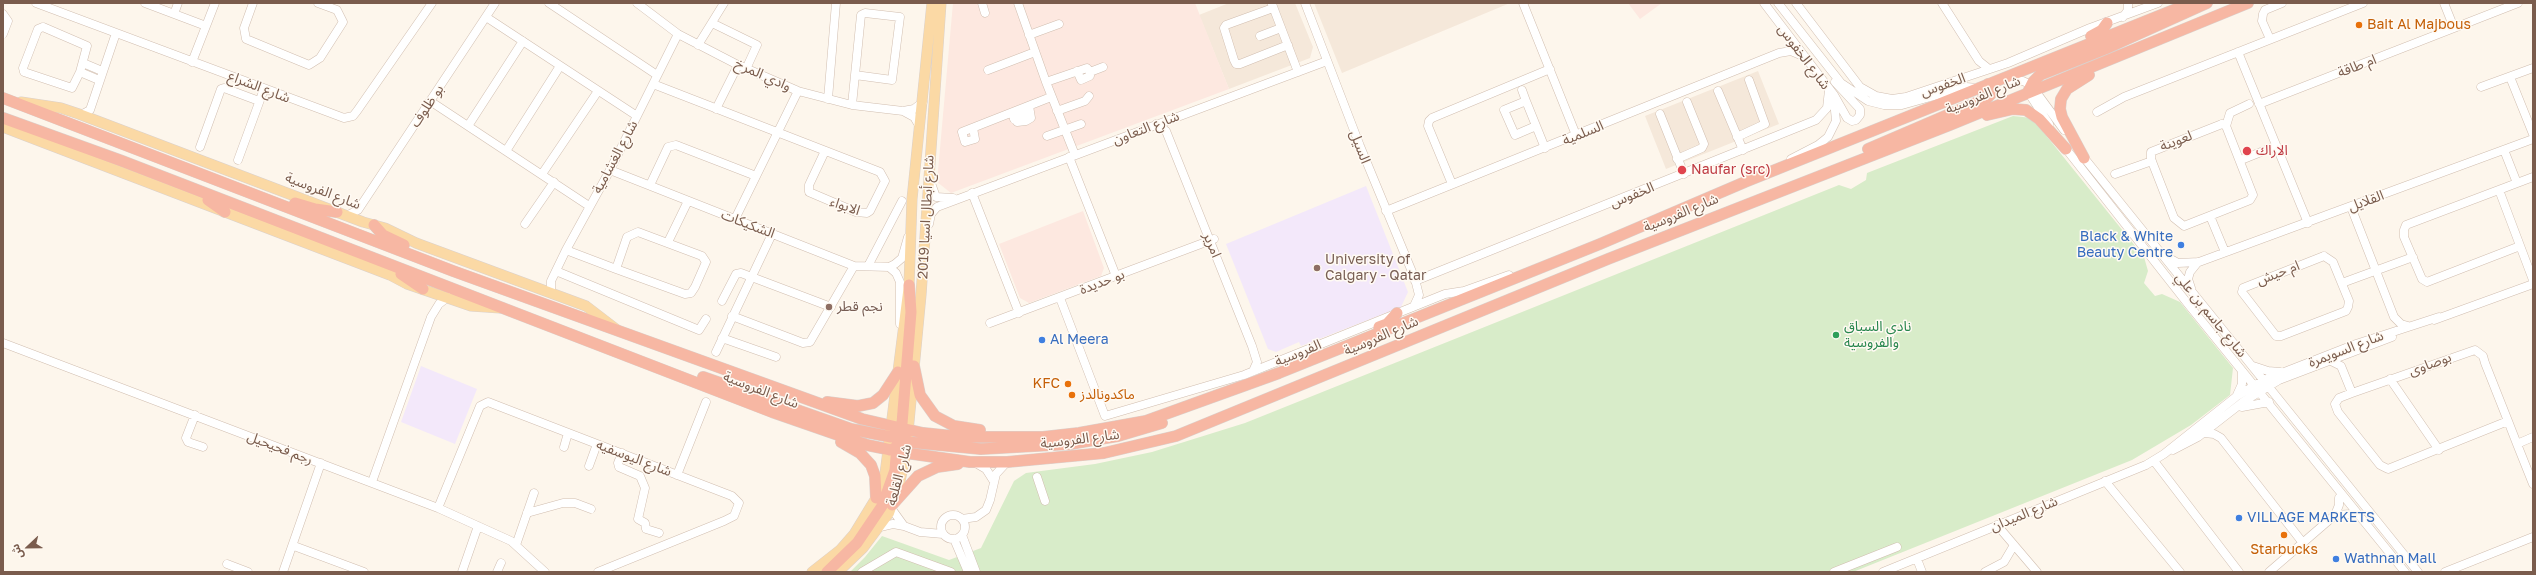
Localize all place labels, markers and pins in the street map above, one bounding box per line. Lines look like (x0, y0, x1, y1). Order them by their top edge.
place label: Bait Al Majbous (2367, 17, 2471, 33)
marker: Bait Al Majbous (2354, 20, 2364, 30)
place label: الاراك (2256, 143, 2288, 159)
marker: الاراك (2241, 145, 2253, 157)
place label: Naufar (src) (1691, 162, 1771, 178)
marker: Naufar (src) (1676, 164, 1688, 176)
place label: Black & White Beauty Centre (2077, 229, 2173, 262)
marker: Black & White Beauty Centre (2176, 240, 2186, 250)
place label: University of Calgary - Qatar (1325, 252, 1426, 284)
marker: University of Calgary - Qatar (1312, 263, 1322, 273)
place label: نجم قطر (837, 299, 883, 315)
marker: نجم قطر (824, 302, 834, 312)
place label: نادي السباق والفروسية (1844, 319, 1911, 352)
marker: نادي السباق والفروسية (1831, 330, 1841, 340)
place label: Al Meera (1050, 332, 1109, 348)
marker: Al Meera (1037, 335, 1047, 345)
place label: KFC (1033, 376, 1060, 392)
marker: KFC (1063, 379, 1073, 389)
place label: ماكدونالدز (1080, 387, 1135, 403)
marker: ماكدونالدز (1067, 390, 1077, 400)
place label: VILLAGE MARKETS (2247, 510, 2375, 526)
marker: VILLAGE MARKETS (2234, 513, 2244, 523)
marker: Starbucks (2279, 530, 2289, 540)
place label: Starbucks (2250, 542, 2318, 558)
place label: Wathnan Mall (2344, 551, 2436, 567)
marker: Wathnan Mall (2331, 554, 2341, 564)

